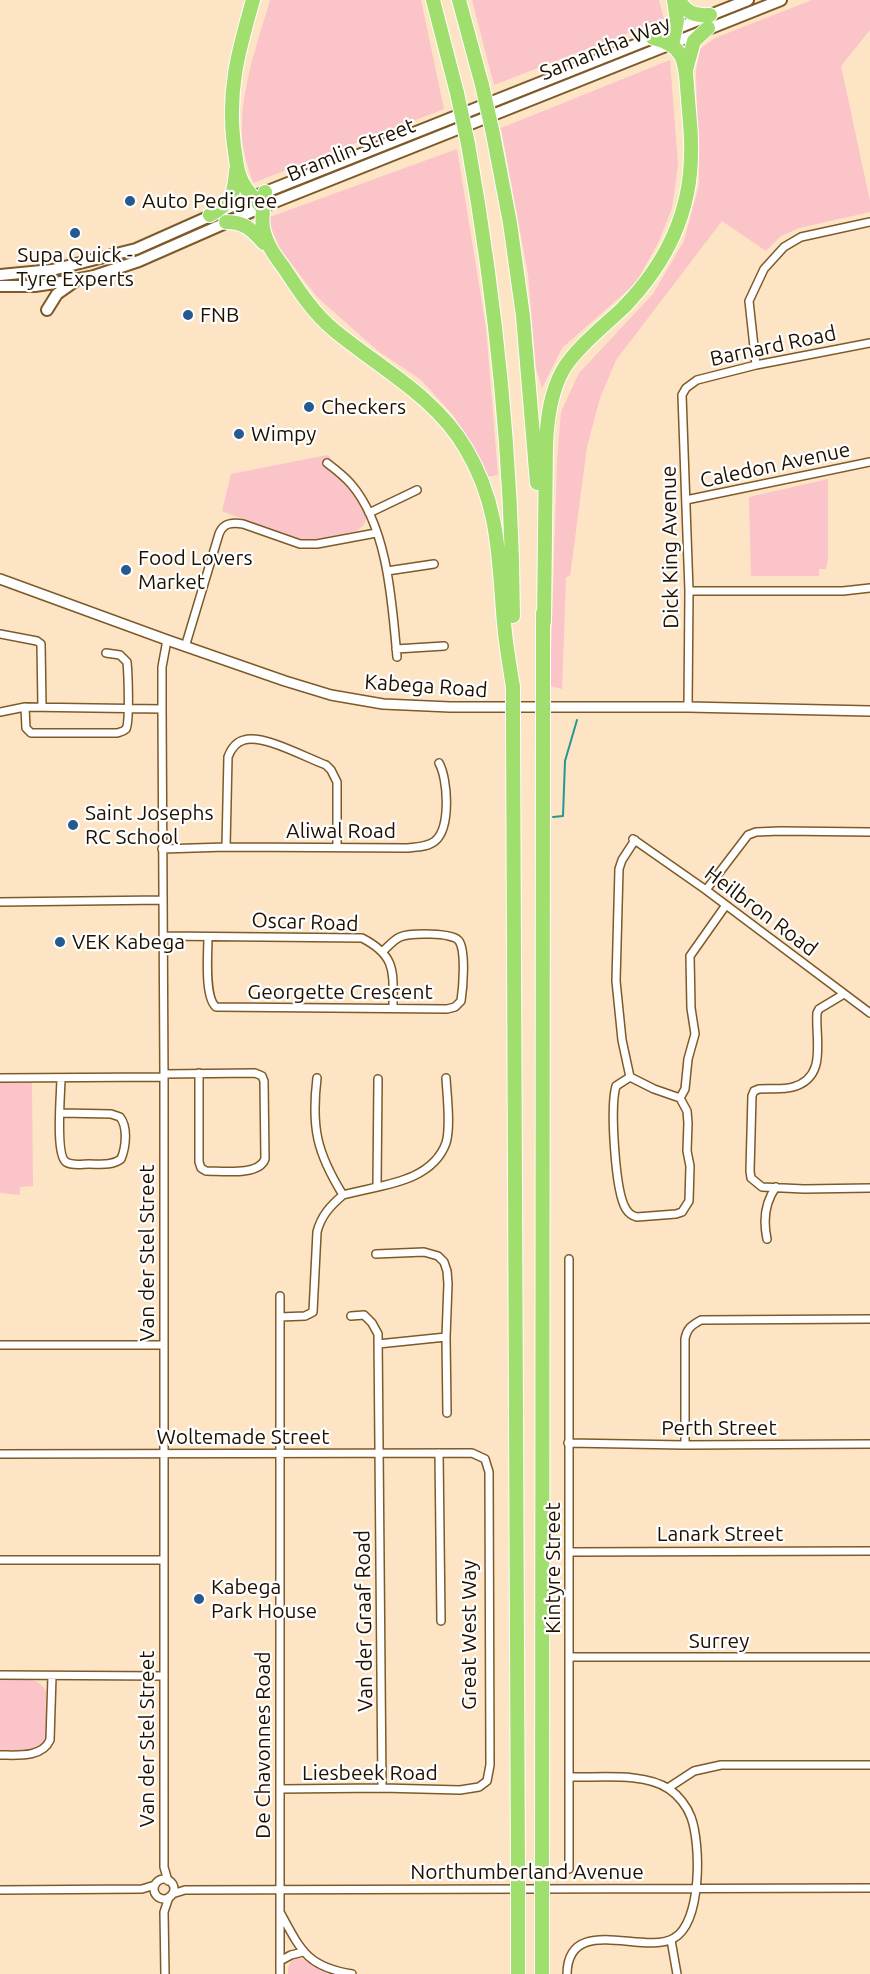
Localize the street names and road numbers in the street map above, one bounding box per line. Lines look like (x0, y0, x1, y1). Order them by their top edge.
street label: Samantha Way (536, 10, 674, 86)
street label: Bramlin Street (283, 113, 419, 187)
street label: Barnard Road (708, 320, 838, 372)
street label: Caledon Avenue (698, 437, 852, 493)
street label: Dick King Avenue (656, 465, 684, 629)
street label: Kabega Road (364, 669, 488, 703)
street label: Aliwal Road (286, 818, 396, 844)
street label: Heilbron Road (700, 860, 822, 962)
street label: Oscar Road (251, 908, 359, 936)
street label: Georgette Crescent (247, 979, 433, 1005)
street label: Van der Stel Street (134, 1165, 160, 1341)
street label: Perth Street (661, 1415, 777, 1441)
street label: Woltemade Street (157, 1424, 329, 1450)
street label: Kintyre Street (540, 1502, 566, 1634)
street label: Lanark Street (657, 1521, 783, 1547)
street label: Van der Graaf Road (350, 1530, 378, 1712)
street label: Great West Way (456, 1560, 482, 1710)
street label: Surrey (689, 1628, 749, 1654)
street label: Van der Stel Street (134, 1651, 160, 1827)
street label: De Chavonnes Road (250, 1651, 276, 1839)
street label: Liesbeek Road (302, 1760, 438, 1786)
street label: Northumberland Avenue (410, 1859, 644, 1885)

